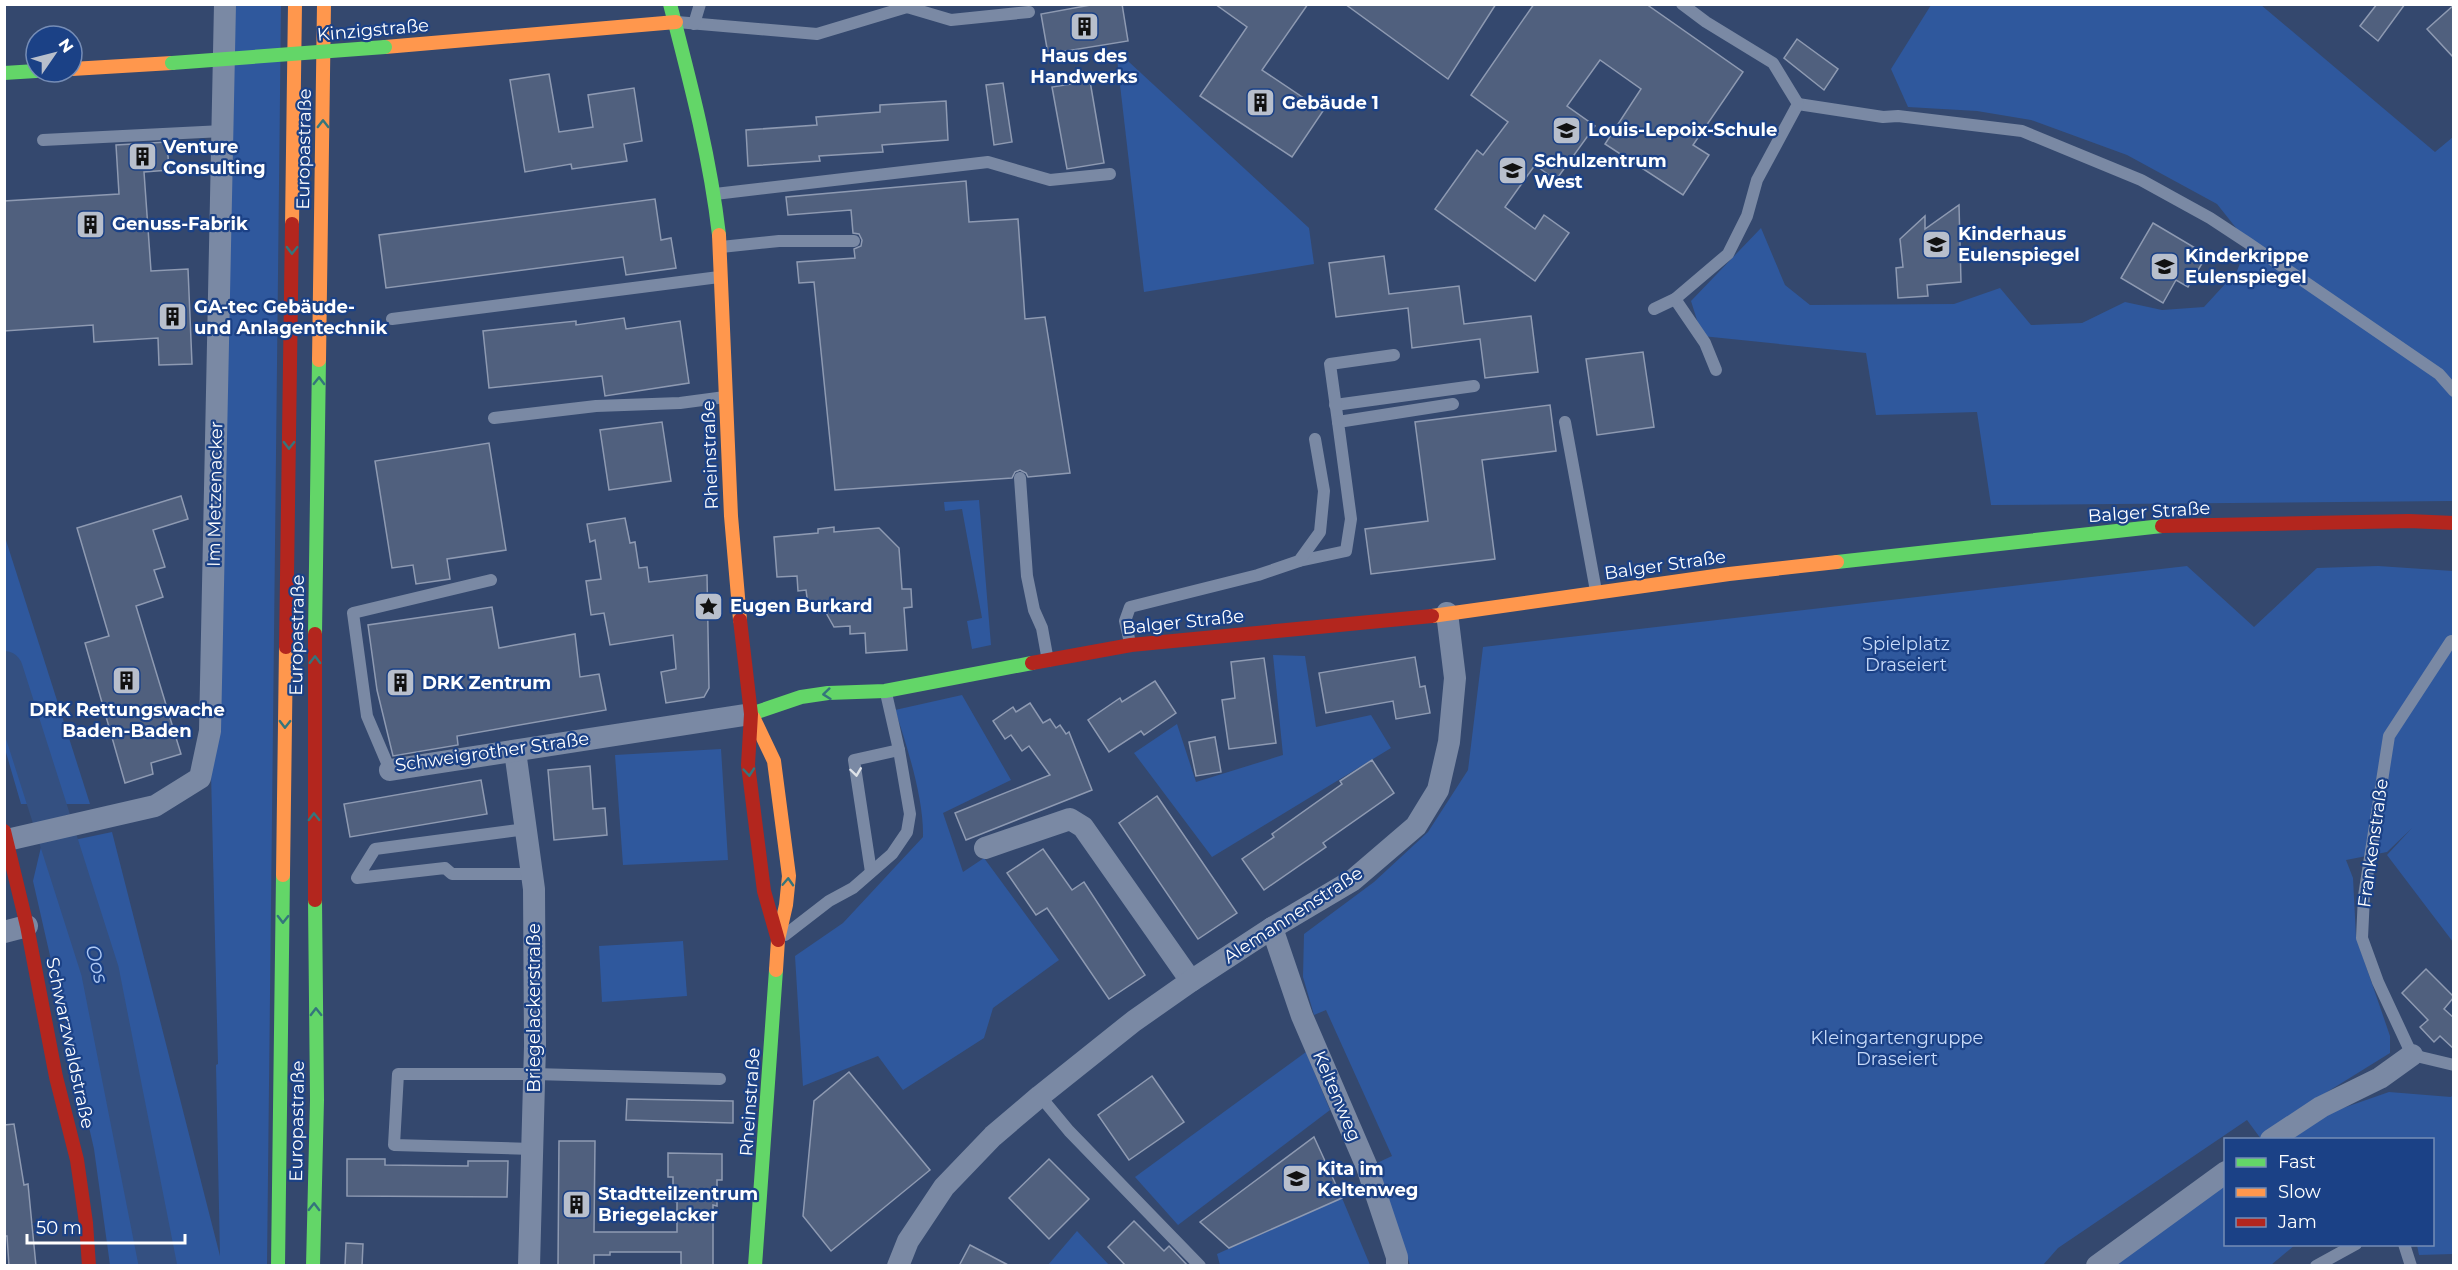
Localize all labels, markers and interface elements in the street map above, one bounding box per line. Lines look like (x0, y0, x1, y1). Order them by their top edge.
building icon: Haus des Handwerks (1068, 11, 1100, 43)
street label: Kinzigstraße (316, 14, 430, 46)
north arrow (24, 24, 84, 84)
text: N (54, 35, 77, 56)
place label: Haus des Handwerks (1030, 45, 1138, 88)
building icon: Gebäude 1 (1245, 87, 1277, 119)
street label: Europastraße (292, 88, 316, 210)
place label: Gebäude 1 (1282, 92, 1379, 114)
school or university icon: Louis-Lepoix-Schule (1551, 114, 1583, 146)
one-way arrow (317, 119, 329, 128)
place label: Louis-Lepoix-Schule (1588, 119, 1777, 141)
place label: Venture Consulting (162, 136, 266, 179)
building icon: Venture Consulting (126, 141, 158, 173)
place label: Schulzentrum West (1534, 150, 1667, 193)
school or university icon: Schulzentrum West (1497, 155, 1529, 187)
building icon: Genuss-Fabrik (75, 208, 107, 240)
place label: Genuss-Fabrik (112, 213, 248, 235)
place label: Kinderhaus Eulenspiegel (1958, 223, 2080, 266)
school or university icon: Kinderhaus Eulenspiegel (1921, 228, 1953, 260)
place label: Kinderkrippe Eulenspiegel (2185, 245, 2309, 288)
one-way arrow (285, 246, 298, 255)
school or university icon: Kinderkrippe Eulenspiegel (2148, 250, 2180, 282)
place label: GA-tec Gebäude- und Anlagentechnik (194, 296, 387, 339)
building icon: GA-tec Gebäude- und Anlagentechnik (157, 301, 189, 333)
one-way arrow (313, 377, 325, 386)
street label: Rheinstraße (697, 400, 723, 510)
street label: Im Metzenacker (203, 421, 227, 567)
one-way arrow (282, 441, 295, 450)
street label: Balger Straße (2087, 497, 2211, 527)
street label: Balger Straße (1603, 546, 1727, 584)
street label: Europastraße (285, 574, 309, 696)
place icon: Eugen Burkard (693, 590, 725, 622)
place label: Eugen Burkard (730, 595, 872, 617)
street label: Balger Straße (1121, 605, 1245, 639)
park label: Spielplatz Draseiert (1862, 633, 1950, 676)
one-way arrow (308, 655, 321, 664)
building icon: DRK Rettungswache Baden-Baden (111, 665, 143, 697)
building icon: DRK Zentrum (385, 667, 417, 699)
place label: DRK Zentrum (422, 672, 551, 694)
one-way arrow (822, 687, 832, 700)
place label: DRK Rettungswache Baden-Baden (29, 699, 225, 742)
one-way arrow (279, 720, 291, 729)
street label: Schweigrother Straße (394, 727, 590, 777)
one-way arrow (742, 767, 755, 777)
one-way arrow (850, 768, 862, 777)
street label: Frankenstraße (2353, 777, 2393, 909)
one-way arrow (308, 813, 320, 822)
street label: Alemannenstraße (1219, 862, 1367, 968)
one-way arrow (781, 878, 794, 887)
one-way arrow (277, 915, 289, 924)
street label: Briegelackerstraße (523, 923, 545, 1093)
water label: Oos (80, 942, 114, 986)
street label: Schwarzwaldstraße (41, 955, 99, 1131)
one-way arrow (310, 1008, 322, 1017)
park label: Kleingartengruppe Draseiert (1811, 1027, 1984, 1070)
street label: Rheinstraße (735, 1047, 765, 1157)
street label: Keltenweg (1308, 1047, 1366, 1145)
street label: Europastraße (285, 1060, 309, 1182)
legend (2224, 1138, 2434, 1246)
text: Fast (2278, 1151, 2316, 1173)
place label: Kita im Keltenweg (1317, 1158, 1418, 1201)
school or university icon: Kita im Keltenweg (1280, 1163, 1312, 1195)
text: Slow (2278, 1181, 2321, 1203)
place label: Stadtteilzentrum Briegelacker (598, 1183, 758, 1226)
building icon: Stadtteilzentrum Briegelacker (561, 1188, 593, 1220)
one-way arrow (308, 1203, 320, 1212)
scale bar (27, 1207, 184, 1245)
text: Jam (2277, 1211, 2317, 1233)
text: 50 m (36, 1217, 82, 1239)

